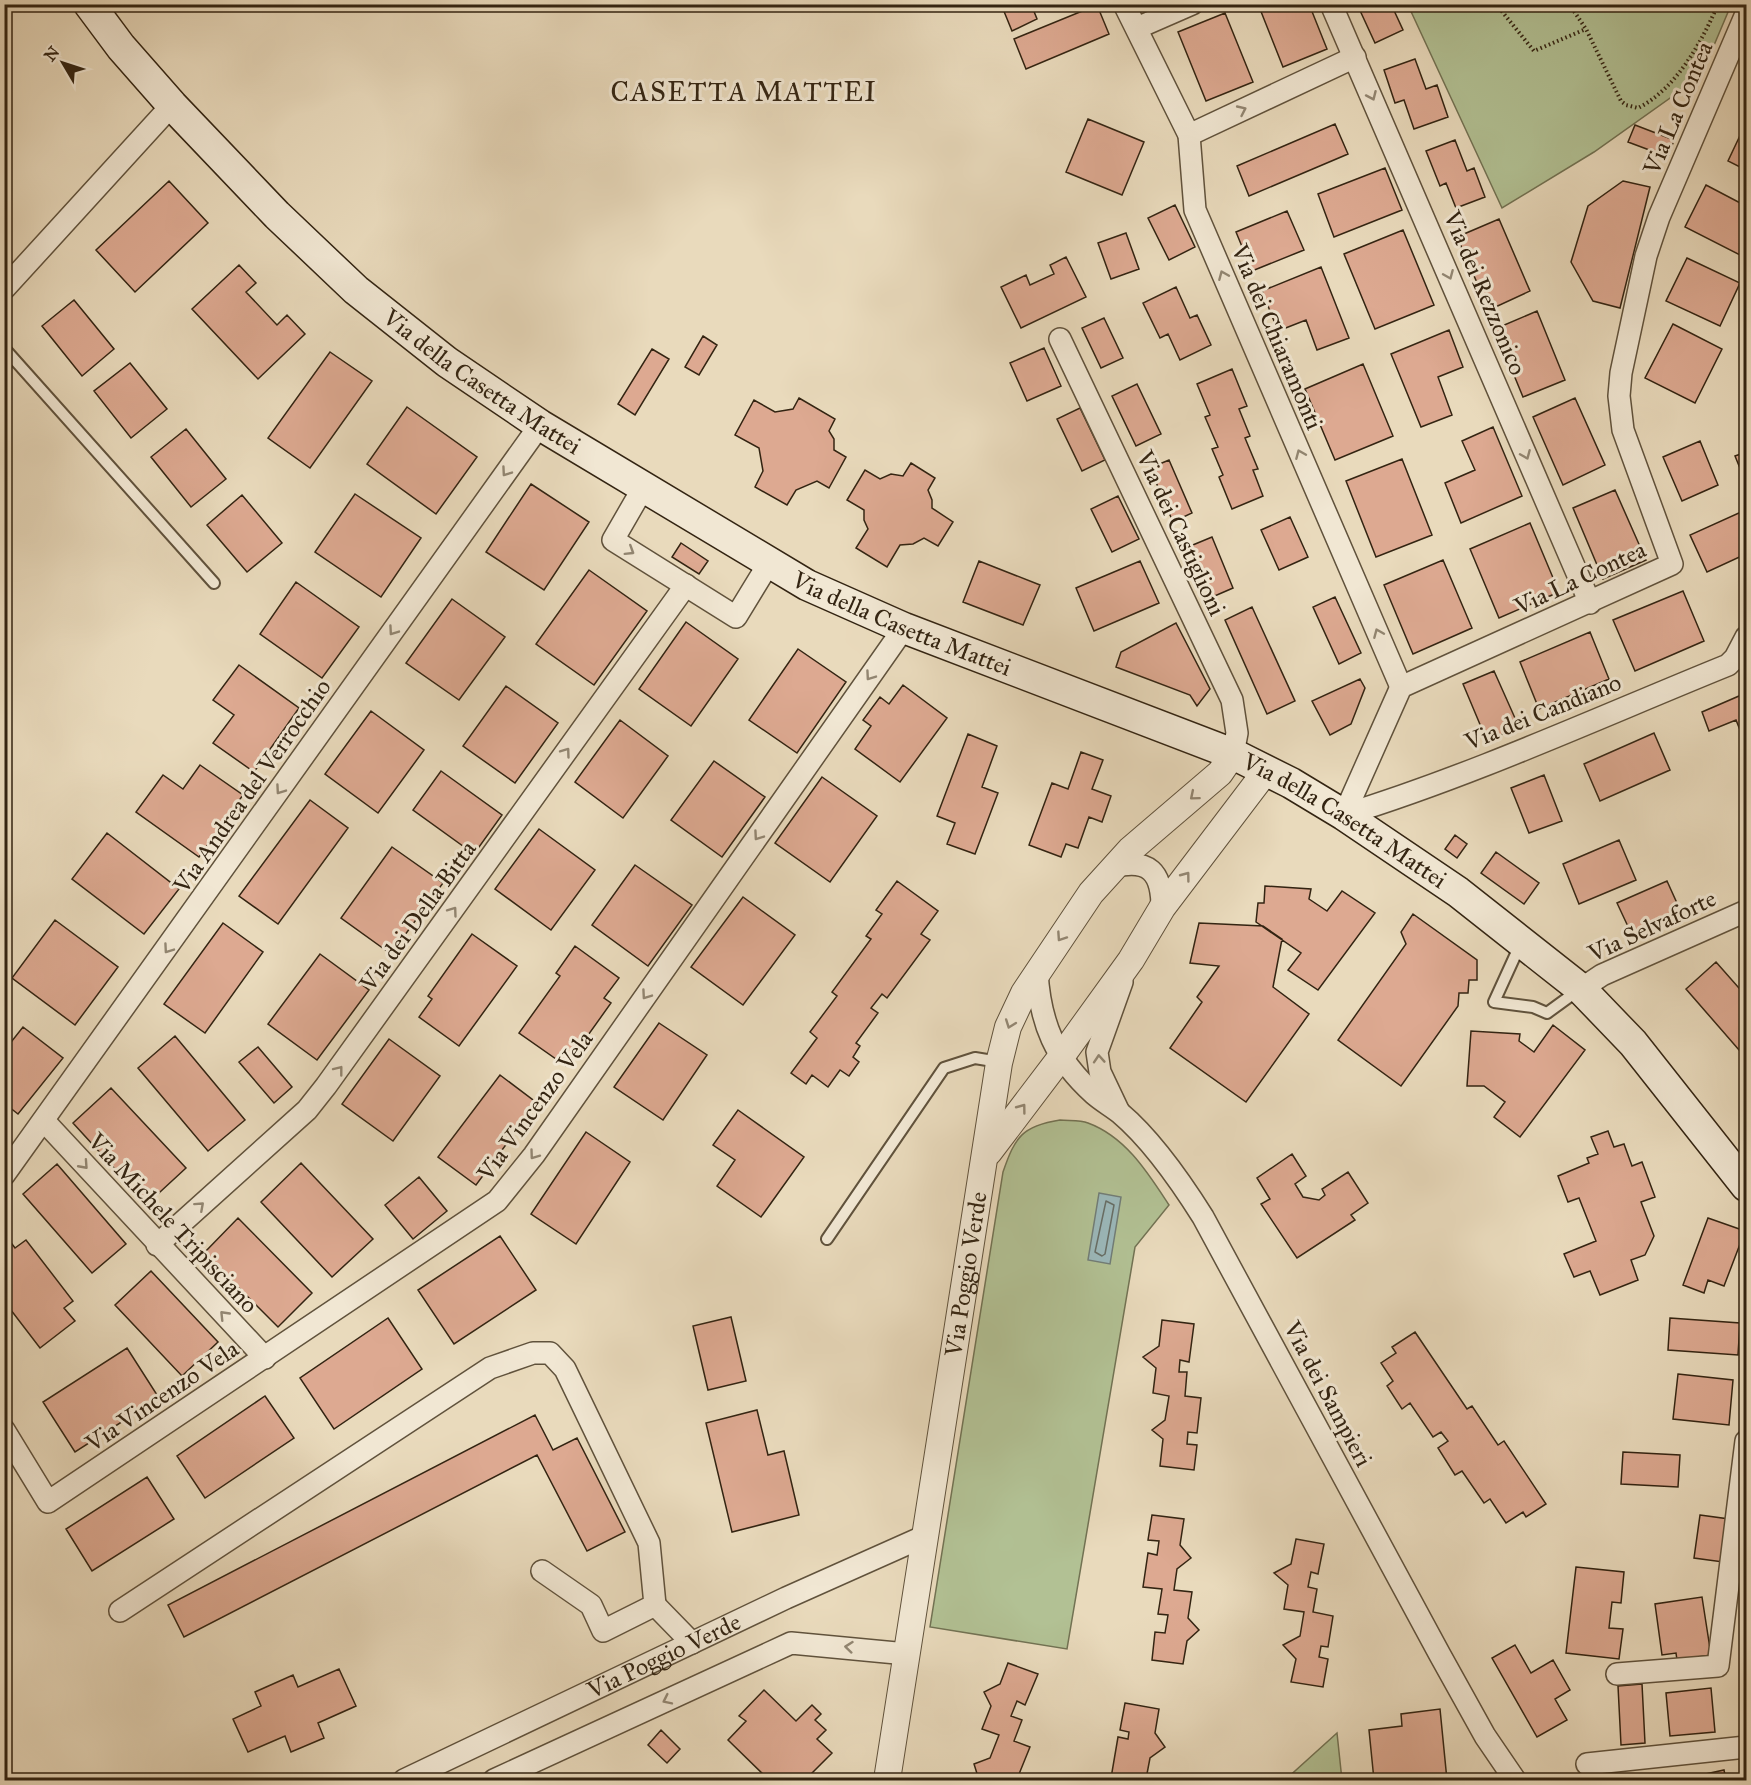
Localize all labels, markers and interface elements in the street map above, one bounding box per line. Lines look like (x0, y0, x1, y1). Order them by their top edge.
north arrow (33, 33, 93, 93)
street label: Via La Contea (1636, 36, 1720, 180)
text: N (40, 42, 64, 65)
district label: CASETTA MATTEI (611, 75, 877, 108)
one-way arrow (1365, 90, 1377, 101)
one-way arrow (1236, 106, 1247, 118)
street label: Via dei Rezzonico (1437, 205, 1533, 380)
street label: Via dei Chiaramonti (1224, 239, 1330, 434)
one-way arrow (1442, 269, 1454, 280)
one-way arrow (1218, 271, 1230, 282)
street label: Via della Casetta Mattei (376, 302, 587, 461)
street label: Via dei Castiglioni (1129, 445, 1233, 621)
one-way arrow (1519, 448, 1531, 459)
one-way arrow (1296, 450, 1308, 461)
one-way arrow (502, 466, 513, 477)
street label: Via La Contea (1509, 534, 1651, 622)
one-way arrow (624, 543, 634, 555)
street label: Via della Casetta Mattei (786, 564, 1016, 683)
one-way arrow (389, 625, 400, 636)
one-way arrow (1373, 629, 1385, 640)
street label: Via dei Candiano (1460, 667, 1626, 757)
one-way arrow (866, 669, 877, 680)
street label: Via Andrea del Verrocchio (166, 673, 337, 900)
street label: Via della Casetta Mattei (1237, 746, 1453, 895)
one-way arrow (559, 748, 570, 759)
one-way arrow (277, 784, 288, 795)
one-way arrow (1190, 789, 1201, 800)
one-way arrow (754, 829, 765, 840)
street label: Via dei Della Bitta (353, 834, 483, 998)
one-way arrow (1179, 872, 1190, 883)
street label: Via Selvaforte (1582, 883, 1721, 969)
one-way arrow (446, 907, 457, 918)
one-way arrow (1056, 931, 1068, 941)
one-way arrow (164, 943, 175, 954)
one-way arrow (642, 989, 653, 1000)
one-way arrow (1004, 1018, 1017, 1029)
street label: Via Vincenzo Vela (470, 1024, 600, 1188)
one-way arrow (1093, 1055, 1106, 1064)
one-way arrow (332, 1065, 343, 1076)
one-way arrow (1015, 1104, 1026, 1115)
street label: Via Michele Tripisciano (81, 1126, 264, 1319)
one-way arrow (530, 1148, 541, 1159)
one-way arrow (77, 1159, 88, 1169)
street label: Via Poggio Verde (938, 1190, 994, 1360)
one-way arrow (194, 1202, 204, 1213)
one-way arrow (221, 1312, 232, 1323)
street label: Via dei Sampieri (1277, 1315, 1379, 1472)
street label: Via Vincenzo Vela (79, 1333, 245, 1459)
street label: Via Poggio Verde (582, 1607, 746, 1706)
one-way arrow (844, 1641, 853, 1654)
one-way arrow (662, 1693, 673, 1705)

